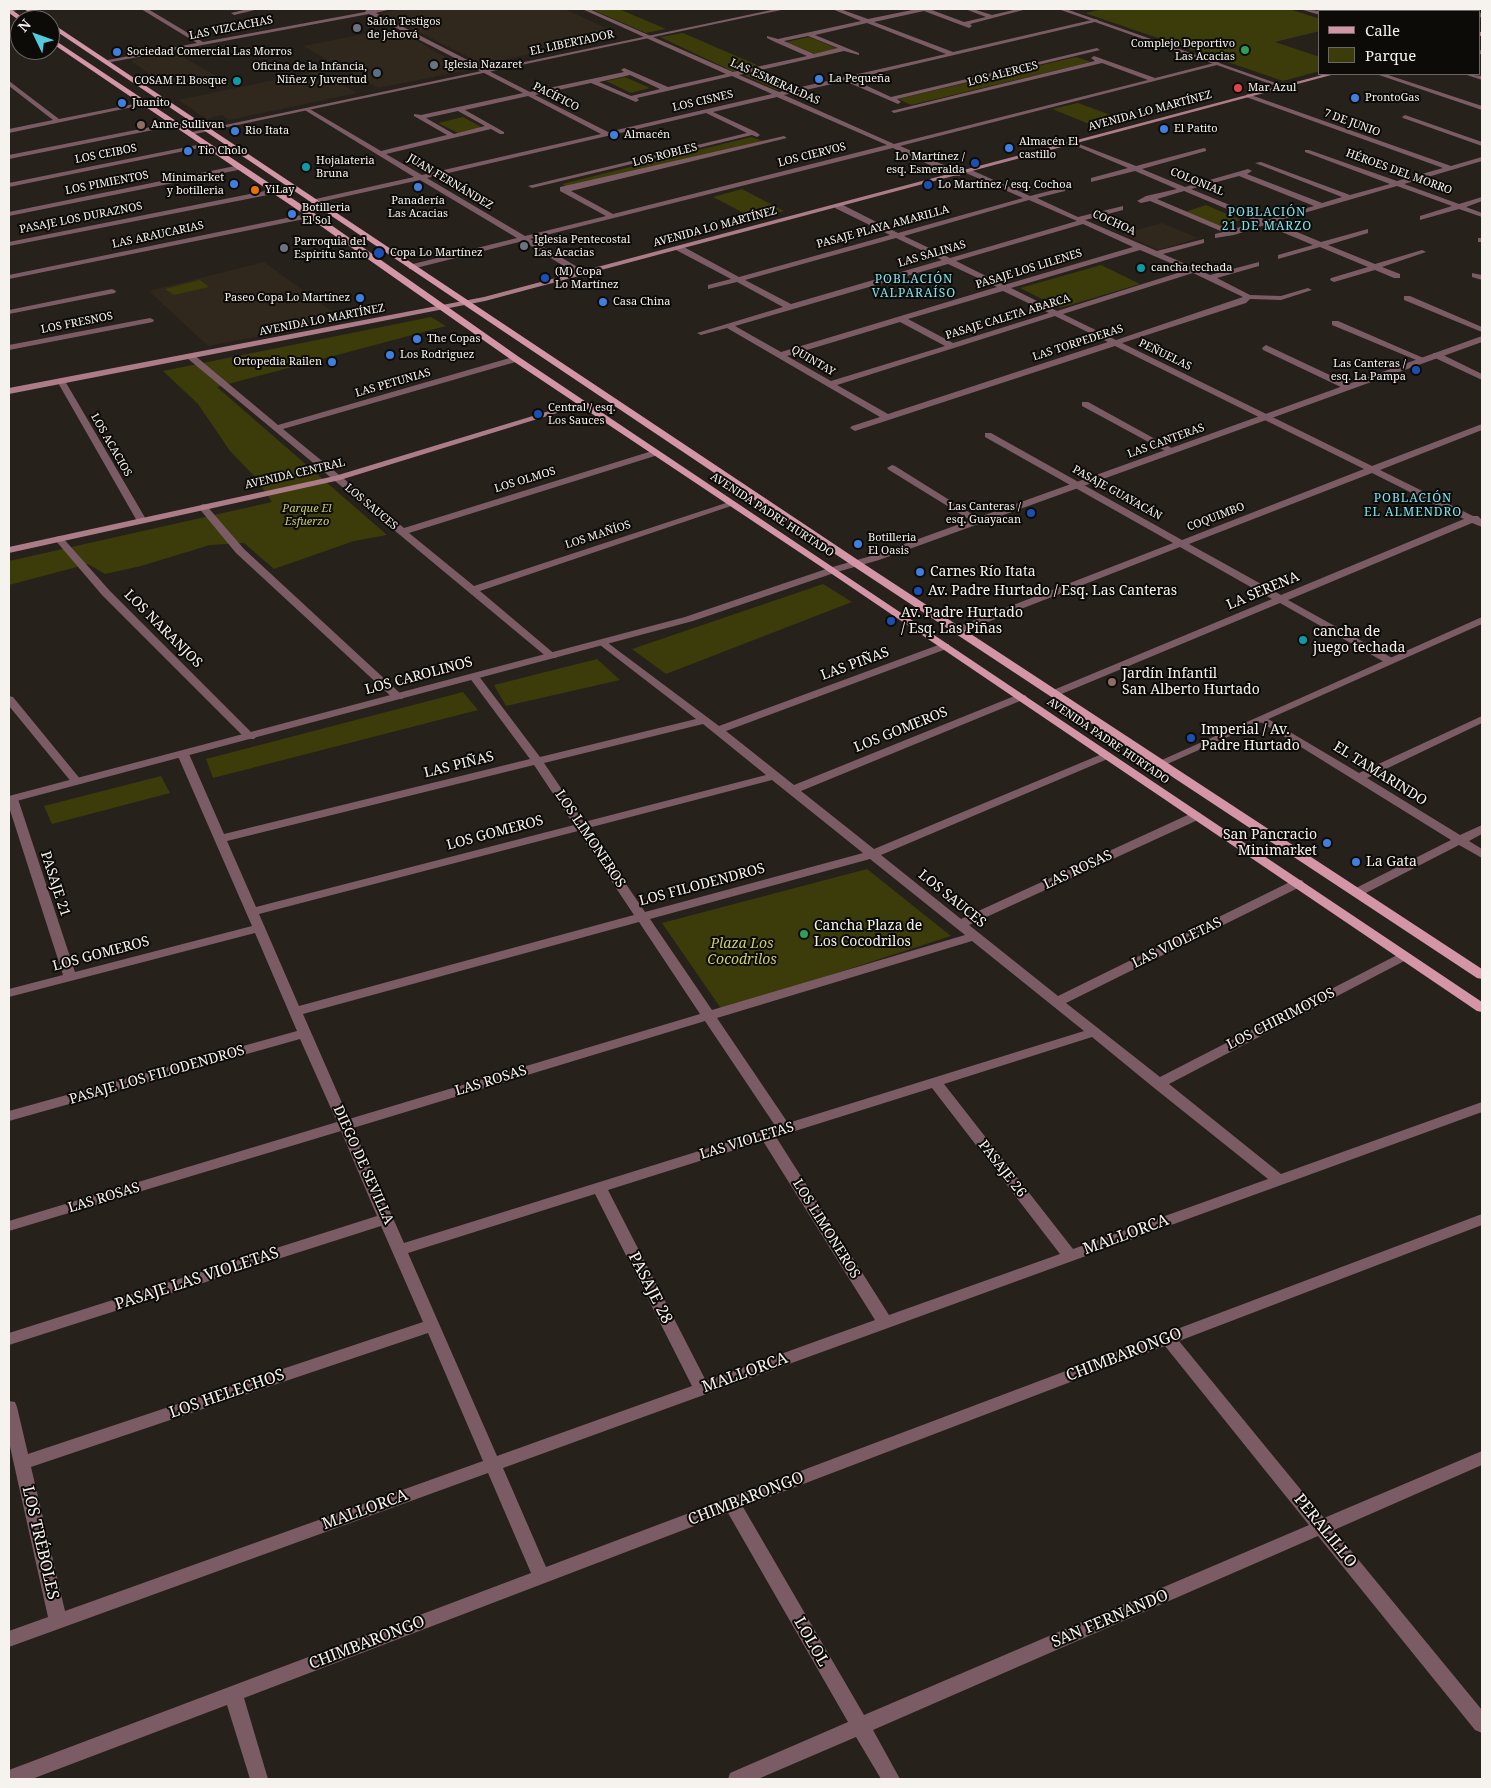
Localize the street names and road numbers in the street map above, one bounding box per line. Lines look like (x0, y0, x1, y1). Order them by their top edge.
street label: LAS VIZCACHAS (188, 13, 274, 43)
street label: EL LIBERTADOR (529, 28, 615, 58)
street label: LAS ESMERALDAS (728, 56, 822, 108)
street label: LOS ALERCES (967, 59, 1039, 89)
street label: PACÍFICO (531, 80, 581, 114)
street label: LOS CISNES (671, 88, 735, 114)
street label: AVENIDA LO MARTÍNEZ (1087, 88, 1213, 134)
street label: 7 DE JUNIO (1322, 107, 1382, 139)
street label: LOS CIERVOS (777, 140, 847, 170)
street label: LOS ROBLES (631, 141, 699, 169)
street label: LOS CEIBOS (74, 142, 138, 166)
street label: HÉROES DEL MORRO (1344, 147, 1454, 197)
street label: JUAN FERNÁNDEZ (405, 151, 495, 213)
street label: COLONIAL (1168, 165, 1226, 199)
street label: LOS PIMIENTOS (64, 168, 150, 198)
street label: PASAJE LOS DURAZNOS (19, 200, 143, 236)
street label: PASAJE PLAYA AMARILLA (815, 203, 951, 251)
street label: AVENIDA LO MARTÍNEZ (652, 204, 778, 250)
street label: COCHOA (1090, 208, 1138, 238)
street label: LAS ARAUCARIAS (111, 219, 205, 251)
street label: LAS SALINAS (897, 238, 967, 270)
street label: PASAJE LOS LILENES (974, 247, 1084, 291)
street label: PASAJE CALETA ABARCA (944, 292, 1072, 342)
street label: AVENIDA LO MARTÍNEZ (258, 301, 386, 339)
street label: LOS FRESNOS (40, 310, 114, 336)
street label: LAS TORPEDERAS (1031, 322, 1125, 364)
street label: PEÑUELAS (1136, 337, 1194, 373)
street label: QUINTAY (789, 343, 837, 379)
street label: LAS PETUNIAS (354, 366, 432, 400)
street label: LOS ACACIOS (88, 411, 134, 479)
street label: LAS CANTERAS (1126, 421, 1206, 461)
street label: AVENIDA CENTRAL (244, 456, 346, 492)
street label: PASAJE GUAYACÁN (1070, 463, 1164, 523)
street label: LOS OLMOS (493, 464, 557, 496)
street label: AVENIDA PADRE HURTADO (708, 470, 836, 560)
street label: LOS SAUCES (342, 481, 400, 533)
street label: COQUIMBO (1185, 500, 1247, 534)
street label: LOS MAÑÍOS (563, 518, 633, 552)
street label: LA SERENA (1224, 568, 1302, 614)
street label: LOS NARANJOS (120, 586, 206, 672)
street label: LAS PIÑAS (818, 644, 892, 684)
street label: LOS CAROLINOS (363, 654, 475, 698)
street label: AVENIDA PADRE HURTADO (1044, 695, 1172, 787)
street label: LOS GOMEROS (852, 704, 950, 756)
street label: EL TAMARINDO (1330, 738, 1430, 810)
street label: LAS PIÑAS (422, 748, 496, 782)
street label: LOS LIMONEROS (551, 787, 629, 891)
street label: LOS GOMEROS (445, 812, 545, 854)
street label: LAS ROSAS (1041, 847, 1115, 893)
street label: PASAJE 21 (37, 849, 73, 919)
street label: LOS FILODENDROS (637, 860, 767, 910)
street label: LOS SAUCES (915, 867, 989, 931)
street label: LAS VIOLETAS (1130, 914, 1224, 972)
street label: LOS GOMEROS (51, 933, 151, 975)
street label: LOS CHIRIMOYOS (1224, 985, 1338, 1053)
street label: PASAJE LOS FILODENDROS (67, 1042, 247, 1108)
street label: LAS ROSAS (453, 1062, 529, 1100)
street label: DIEGO DE SEVILLA (329, 1103, 397, 1227)
street label: LAS VIOLETAS (698, 1119, 796, 1163)
street label: PASAJE 26 (974, 1137, 1030, 1201)
street label: LOS LIMONEROS (789, 1176, 863, 1282)
street label: LAS ROSAS (66, 1179, 142, 1217)
street label: MALLORCA (1081, 1211, 1171, 1259)
street label: PASAJE LAS VIOLETAS (113, 1243, 281, 1315)
street label: PASAJE 28 (624, 1249, 676, 1327)
street label: CHIMBARONGO (1063, 1324, 1185, 1386)
street label: MALLORCA (700, 1349, 790, 1397)
street label: LOS HELECHOS (167, 1365, 287, 1423)
street label: CHIMBARONGO (685, 1468, 807, 1530)
street label: LOS TRÉBOLES (18, 1484, 62, 1602)
street label: MALLORCA (320, 1486, 410, 1534)
street label: PERALILLO (1290, 1490, 1360, 1572)
street label: SAN FERNANDO (1049, 1586, 1171, 1652)
street label: CHIMBARONGO (306, 1612, 428, 1674)
street label: LOLOL (789, 1614, 833, 1670)

